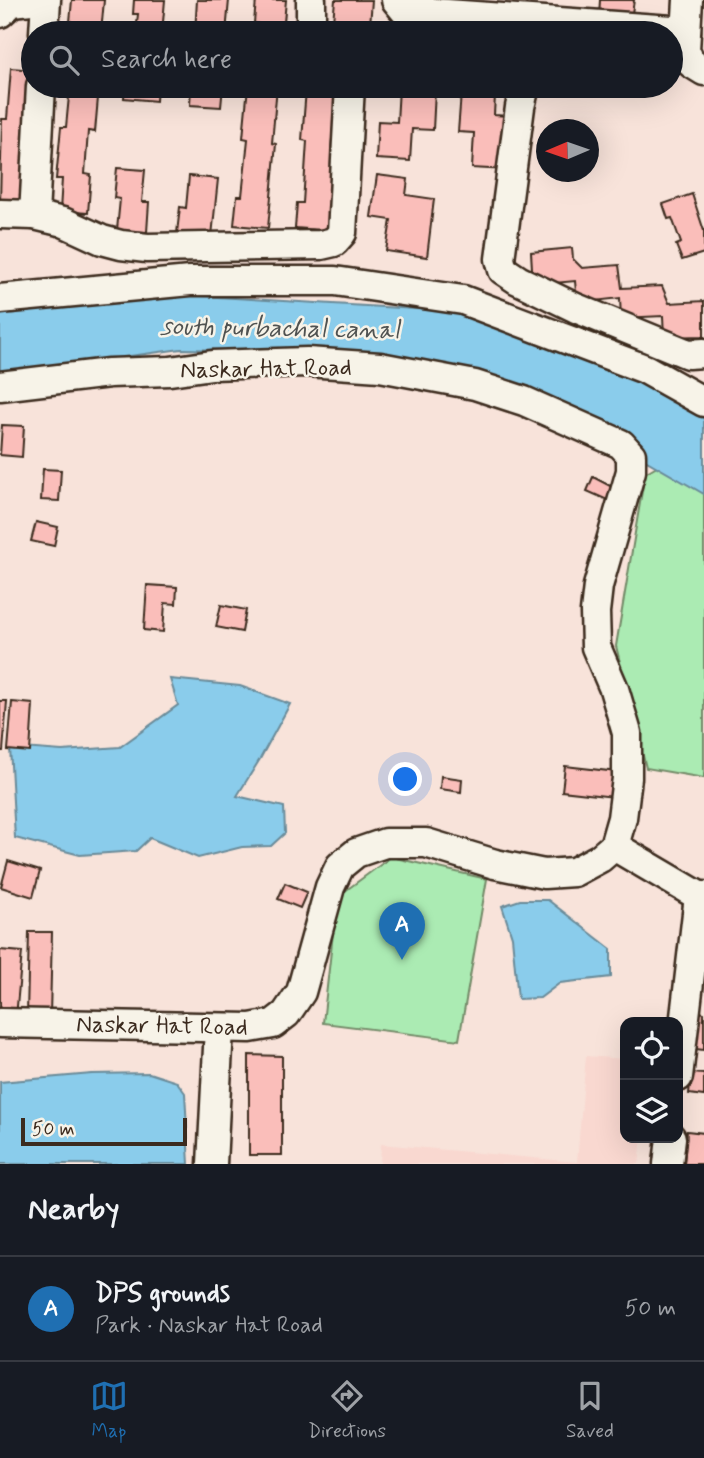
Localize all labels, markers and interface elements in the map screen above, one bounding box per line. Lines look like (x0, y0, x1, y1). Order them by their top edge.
search box (21, 21, 683, 98)
icon: search (45, 41, 83, 79)
text: Search here (101, 43, 232, 77)
north arrow (536, 119, 599, 182)
water label: south purbachal canal (160, 310, 402, 348)
street label: Naskar Hat Road (180, 353, 352, 386)
your location (388, 762, 422, 796)
pin: A (379, 902, 425, 960)
street label: Naskar Hat Road (76, 1010, 248, 1043)
map controls (620, 1017, 683, 1143)
button: locate (620, 1017, 683, 1080)
button: layers (620, 1080, 683, 1143)
scale bar (21, 1115, 187, 1147)
text: 50 m (32, 1117, 75, 1142)
text: Nearby (28, 1190, 119, 1229)
text: DPS grounds (95, 1277, 230, 1311)
text: A (43, 1294, 59, 1324)
text: 50 m (625, 1294, 676, 1324)
text: Park · Naskar Hat Road (95, 1311, 323, 1341)
tab: Map (90, 1377, 128, 1444)
tab: Directions (308, 1377, 386, 1444)
tab: Saved (566, 1377, 614, 1444)

